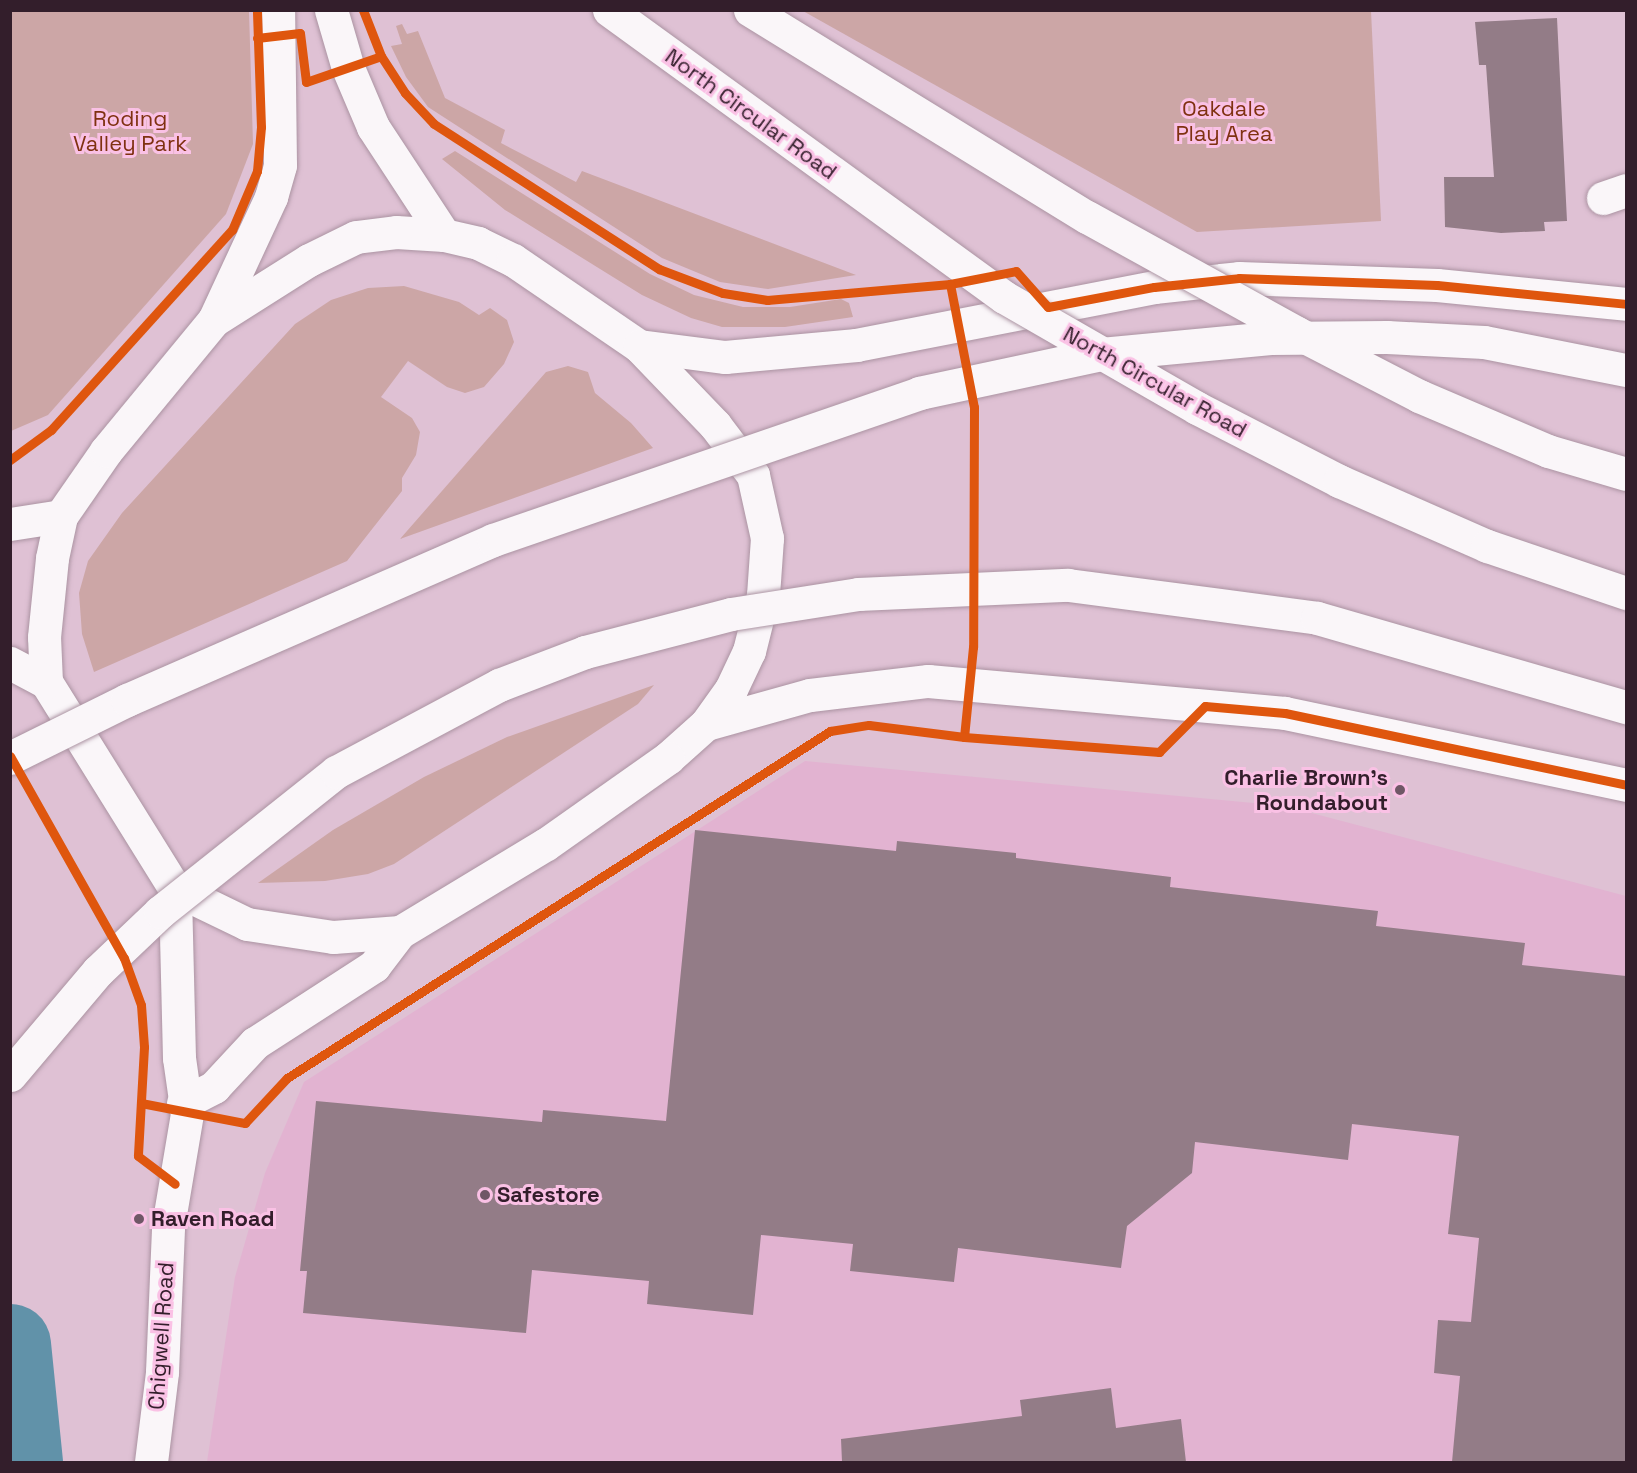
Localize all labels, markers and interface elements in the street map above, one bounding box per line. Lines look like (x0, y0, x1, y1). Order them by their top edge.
street label: North Circular Road (660, 43, 842, 185)
park label: Oakdale Play Area (1175, 95, 1273, 146)
park label: Roding Valley Park (73, 105, 187, 156)
street label: North Circular Road (1059, 321, 1251, 443)
place label: Charlie Brown's Roundabout (1224, 764, 1388, 816)
marker: Charlie Brown's Roundabout (1393, 783, 1407, 797)
place label: Safestore (497, 1182, 600, 1208)
marker: Safestore (478, 1188, 492, 1202)
place label: Raven Road (151, 1206, 274, 1232)
marker: Raven Road (132, 1212, 146, 1226)
street label: Chigwell Road (143, 1261, 179, 1411)

